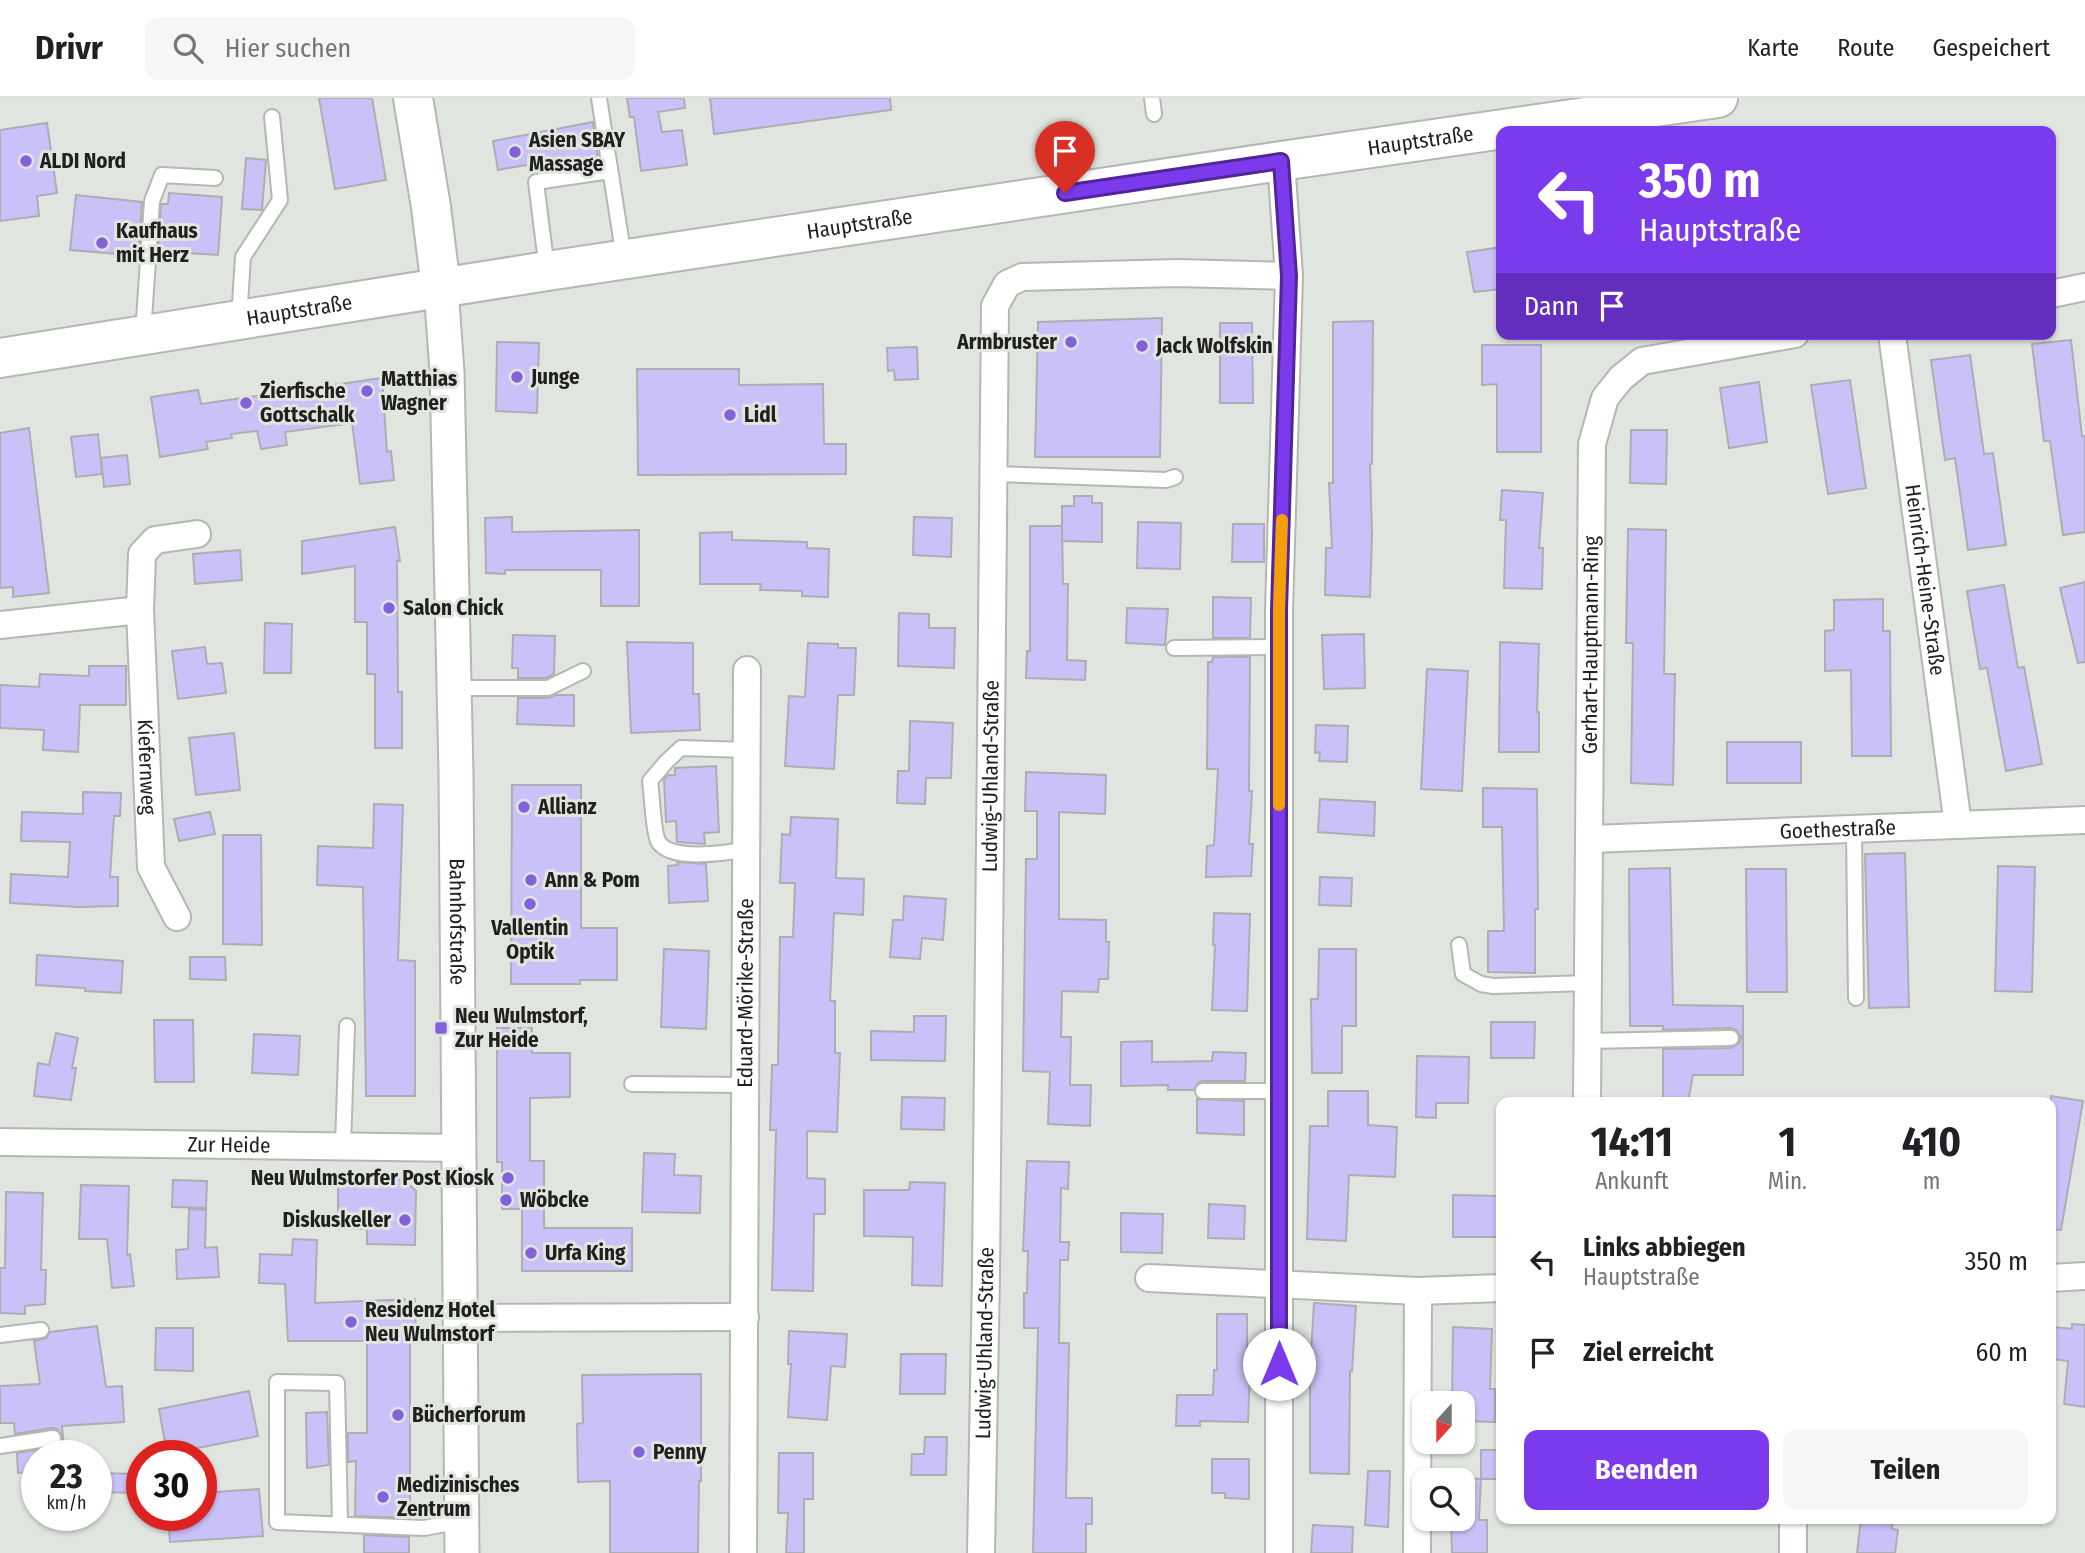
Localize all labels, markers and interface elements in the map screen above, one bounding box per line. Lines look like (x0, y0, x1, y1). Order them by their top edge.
search box (145, 17, 635, 80)
text: Drivr (35, 28, 103, 68)
icon: search (169, 29, 207, 67)
text: Hier suchen (225, 33, 351, 64)
text: Karte (1747, 34, 1799, 62)
text: Route (1837, 34, 1894, 62)
text: Gespeichert (1932, 34, 2050, 62)
street label: Hauptstraße (1366, 120, 1475, 161)
pin (1035, 121, 1095, 193)
place label: Asien SBAY Massage (528, 127, 626, 177)
icon: arrive (1046, 132, 1084, 170)
marker: Asien SBAY Massage (507, 144, 523, 160)
place label: ALDI Nord (39, 148, 126, 174)
text: 350 m (1639, 151, 1761, 210)
marker: ALDI Nord (18, 153, 34, 169)
icon: left (1524, 154, 1615, 245)
street label: Hauptstraße (805, 203, 914, 245)
text: Hauptstraße (1639, 211, 1801, 249)
place label: Kaufhaus mit Herz (116, 218, 198, 268)
marker: Kaufhaus mit Herz (94, 235, 110, 251)
icon: arrive (1593, 287, 1631, 325)
street label: Hauptstraße (245, 289, 354, 332)
text: Dann (1524, 291, 1579, 322)
place label: Armbruster (956, 329, 1057, 355)
place label: Jack Wolfskin (1155, 333, 1273, 359)
marker: Armbruster (1063, 334, 1079, 350)
marker: Jack Wolfskin (1134, 338, 1150, 354)
place label: Junge (530, 364, 580, 390)
place label: Matthias Wagner (381, 366, 457, 416)
marker: Junge (509, 369, 525, 385)
place label: Zierfische Gottschalk (260, 378, 355, 428)
marker: Matthias Wagner (359, 383, 375, 399)
marker: Zierfische Gottschalk (238, 395, 254, 411)
place label: Lidl (744, 402, 777, 428)
marker: Lidl (722, 407, 738, 423)
street label: Heinrich-Heine-Straße (1899, 483, 1951, 677)
street label: Gerhart-Hauptmann-Ring (1577, 536, 1604, 754)
place label: Salon Chick (403, 595, 504, 621)
marker: Salon Chick (381, 600, 397, 616)
street label: Ludwig-Uhland-Straße (977, 680, 1005, 872)
street label: Kiefernweg (132, 719, 162, 816)
place label: Allianz (537, 794, 597, 820)
marker: Allianz (516, 799, 532, 815)
street label: Goethestraße (1779, 814, 1896, 845)
street label: Bahnhofstraße (444, 858, 471, 985)
place label: Ann & Pom (544, 867, 640, 893)
marker: Ann & Pom (523, 872, 539, 888)
marker: Vallentin Optik (522, 896, 538, 912)
street label: Eduard-Mörike-Straße (732, 898, 759, 1088)
place label: Vallentin Optik (490, 915, 569, 965)
place label: Neu Wulmstorf, Zur Heide (455, 1003, 588, 1053)
marker: Neu Wulmstorf, Zur Heide (433, 1020, 449, 1036)
text: 14:11 (1591, 1117, 1673, 1167)
text: 1 (1779, 1117, 1796, 1167)
text: 410 (1902, 1117, 1961, 1167)
street label: Zur Heide (187, 1131, 271, 1159)
place label: Neu Wulmstorfer Post Kiosk (251, 1165, 494, 1191)
text: Ankunft (1595, 1167, 1669, 1195)
text: Min. (1768, 1167, 1807, 1195)
text: m (1923, 1167, 1940, 1195)
marker: Neu Wulmstorfer Post Kiosk (500, 1170, 516, 1186)
place label: Wöbcke (520, 1187, 589, 1213)
marker: Wöbcke (498, 1192, 514, 1208)
place label: Diskuskeller (283, 1207, 391, 1233)
marker: Diskuskeller (397, 1212, 413, 1228)
text: Links abbiegen (1583, 1232, 1746, 1263)
place label: Urfa King (545, 1240, 626, 1266)
icon: left (1524, 1243, 1562, 1281)
marker: Urfa King (523, 1245, 539, 1261)
text: 350 m (1965, 1246, 2028, 1277)
street label: Ludwig-Uhland-Straße (970, 1247, 999, 1439)
text: Hauptstraße (1583, 1263, 1700, 1291)
place label: Residenz Hotel Neu Wulmstorf (365, 1297, 496, 1347)
marker: Residenz Hotel Neu Wulmstorf (343, 1314, 359, 1330)
position arrow (1242, 1327, 1316, 1401)
icon: arrive (1524, 1334, 1562, 1372)
text: Ziel erreicht (1583, 1337, 1714, 1368)
text: 60 m (1975, 1337, 2028, 1368)
north arrow (1412, 1391, 1475, 1454)
map controls (1412, 1391, 1475, 1531)
place label: Bücherforum (412, 1402, 526, 1428)
marker: Bücherforum (390, 1407, 406, 1423)
button: Beenden (1524, 1430, 1769, 1510)
button: Teilen (1783, 1430, 2028, 1510)
place label: Penny (653, 1439, 707, 1465)
speed limit sign: 30 (126, 1440, 217, 1531)
marker: Penny (631, 1444, 647, 1460)
text: 23 (50, 1455, 83, 1497)
button: search (1412, 1468, 1475, 1531)
place label: Medizinisches Zentrum (397, 1472, 520, 1522)
marker: Medizinisches Zentrum (375, 1489, 391, 1505)
text: km/h (46, 1492, 87, 1514)

